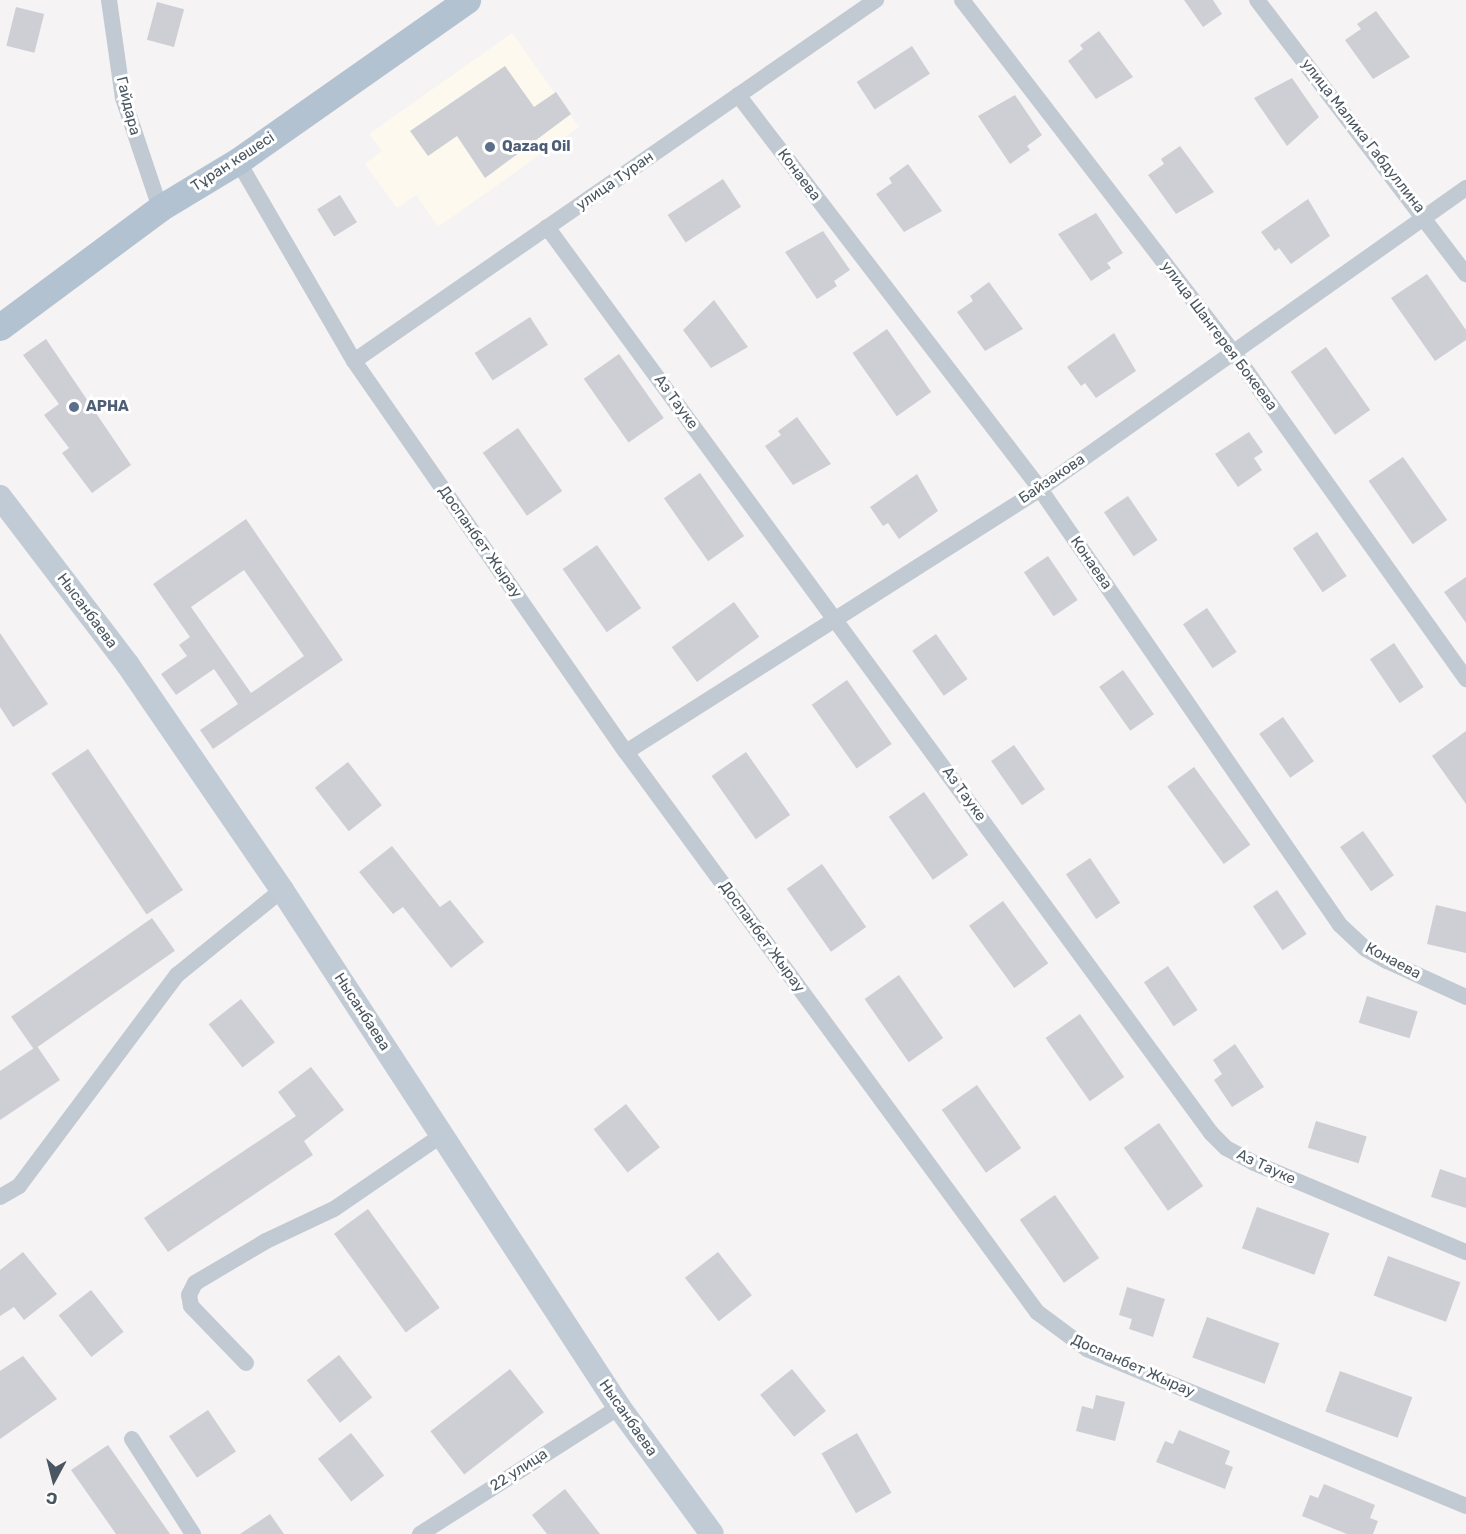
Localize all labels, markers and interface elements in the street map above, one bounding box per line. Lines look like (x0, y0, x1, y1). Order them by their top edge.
street label: улица Малика Габдуллина (1297, 55, 1429, 217)
street label: Гайдара (112, 75, 144, 137)
street label: Тұран көшесі (188, 128, 278, 196)
place label: Qazaq Oil (502, 138, 571, 156)
marker: Qazaq Oil (483, 140, 497, 154)
street label: Конаева (774, 146, 824, 204)
street label: улица Туран (573, 148, 657, 214)
street label: улица Шангерея Бокеева (1157, 258, 1281, 414)
street label: Аз Тауке (650, 371, 702, 433)
place label: АРНА (86, 398, 129, 416)
marker: АРНА (67, 400, 81, 414)
street label: Байзакова (1015, 450, 1089, 508)
street label: Доспанбет Жырау (434, 482, 526, 602)
street label: Конаева (1066, 533, 1116, 593)
street label: Нысанбаева (53, 570, 121, 652)
street label: Аз Тауке (938, 763, 990, 825)
street label: Доспанбет Жырау (716, 878, 808, 996)
street label: Конаева (1362, 939, 1424, 983)
street label: Нысанбаева (330, 970, 394, 1054)
street label: Аз Тауке (1234, 1146, 1298, 1188)
street label: Доспанбет Жырау (1068, 1331, 1198, 1401)
street label: Нысанбаева (595, 1376, 661, 1460)
street label: 22 улица (487, 1445, 551, 1495)
north arrow (24, 1450, 84, 1510)
text: С (45, 1488, 58, 1508)

